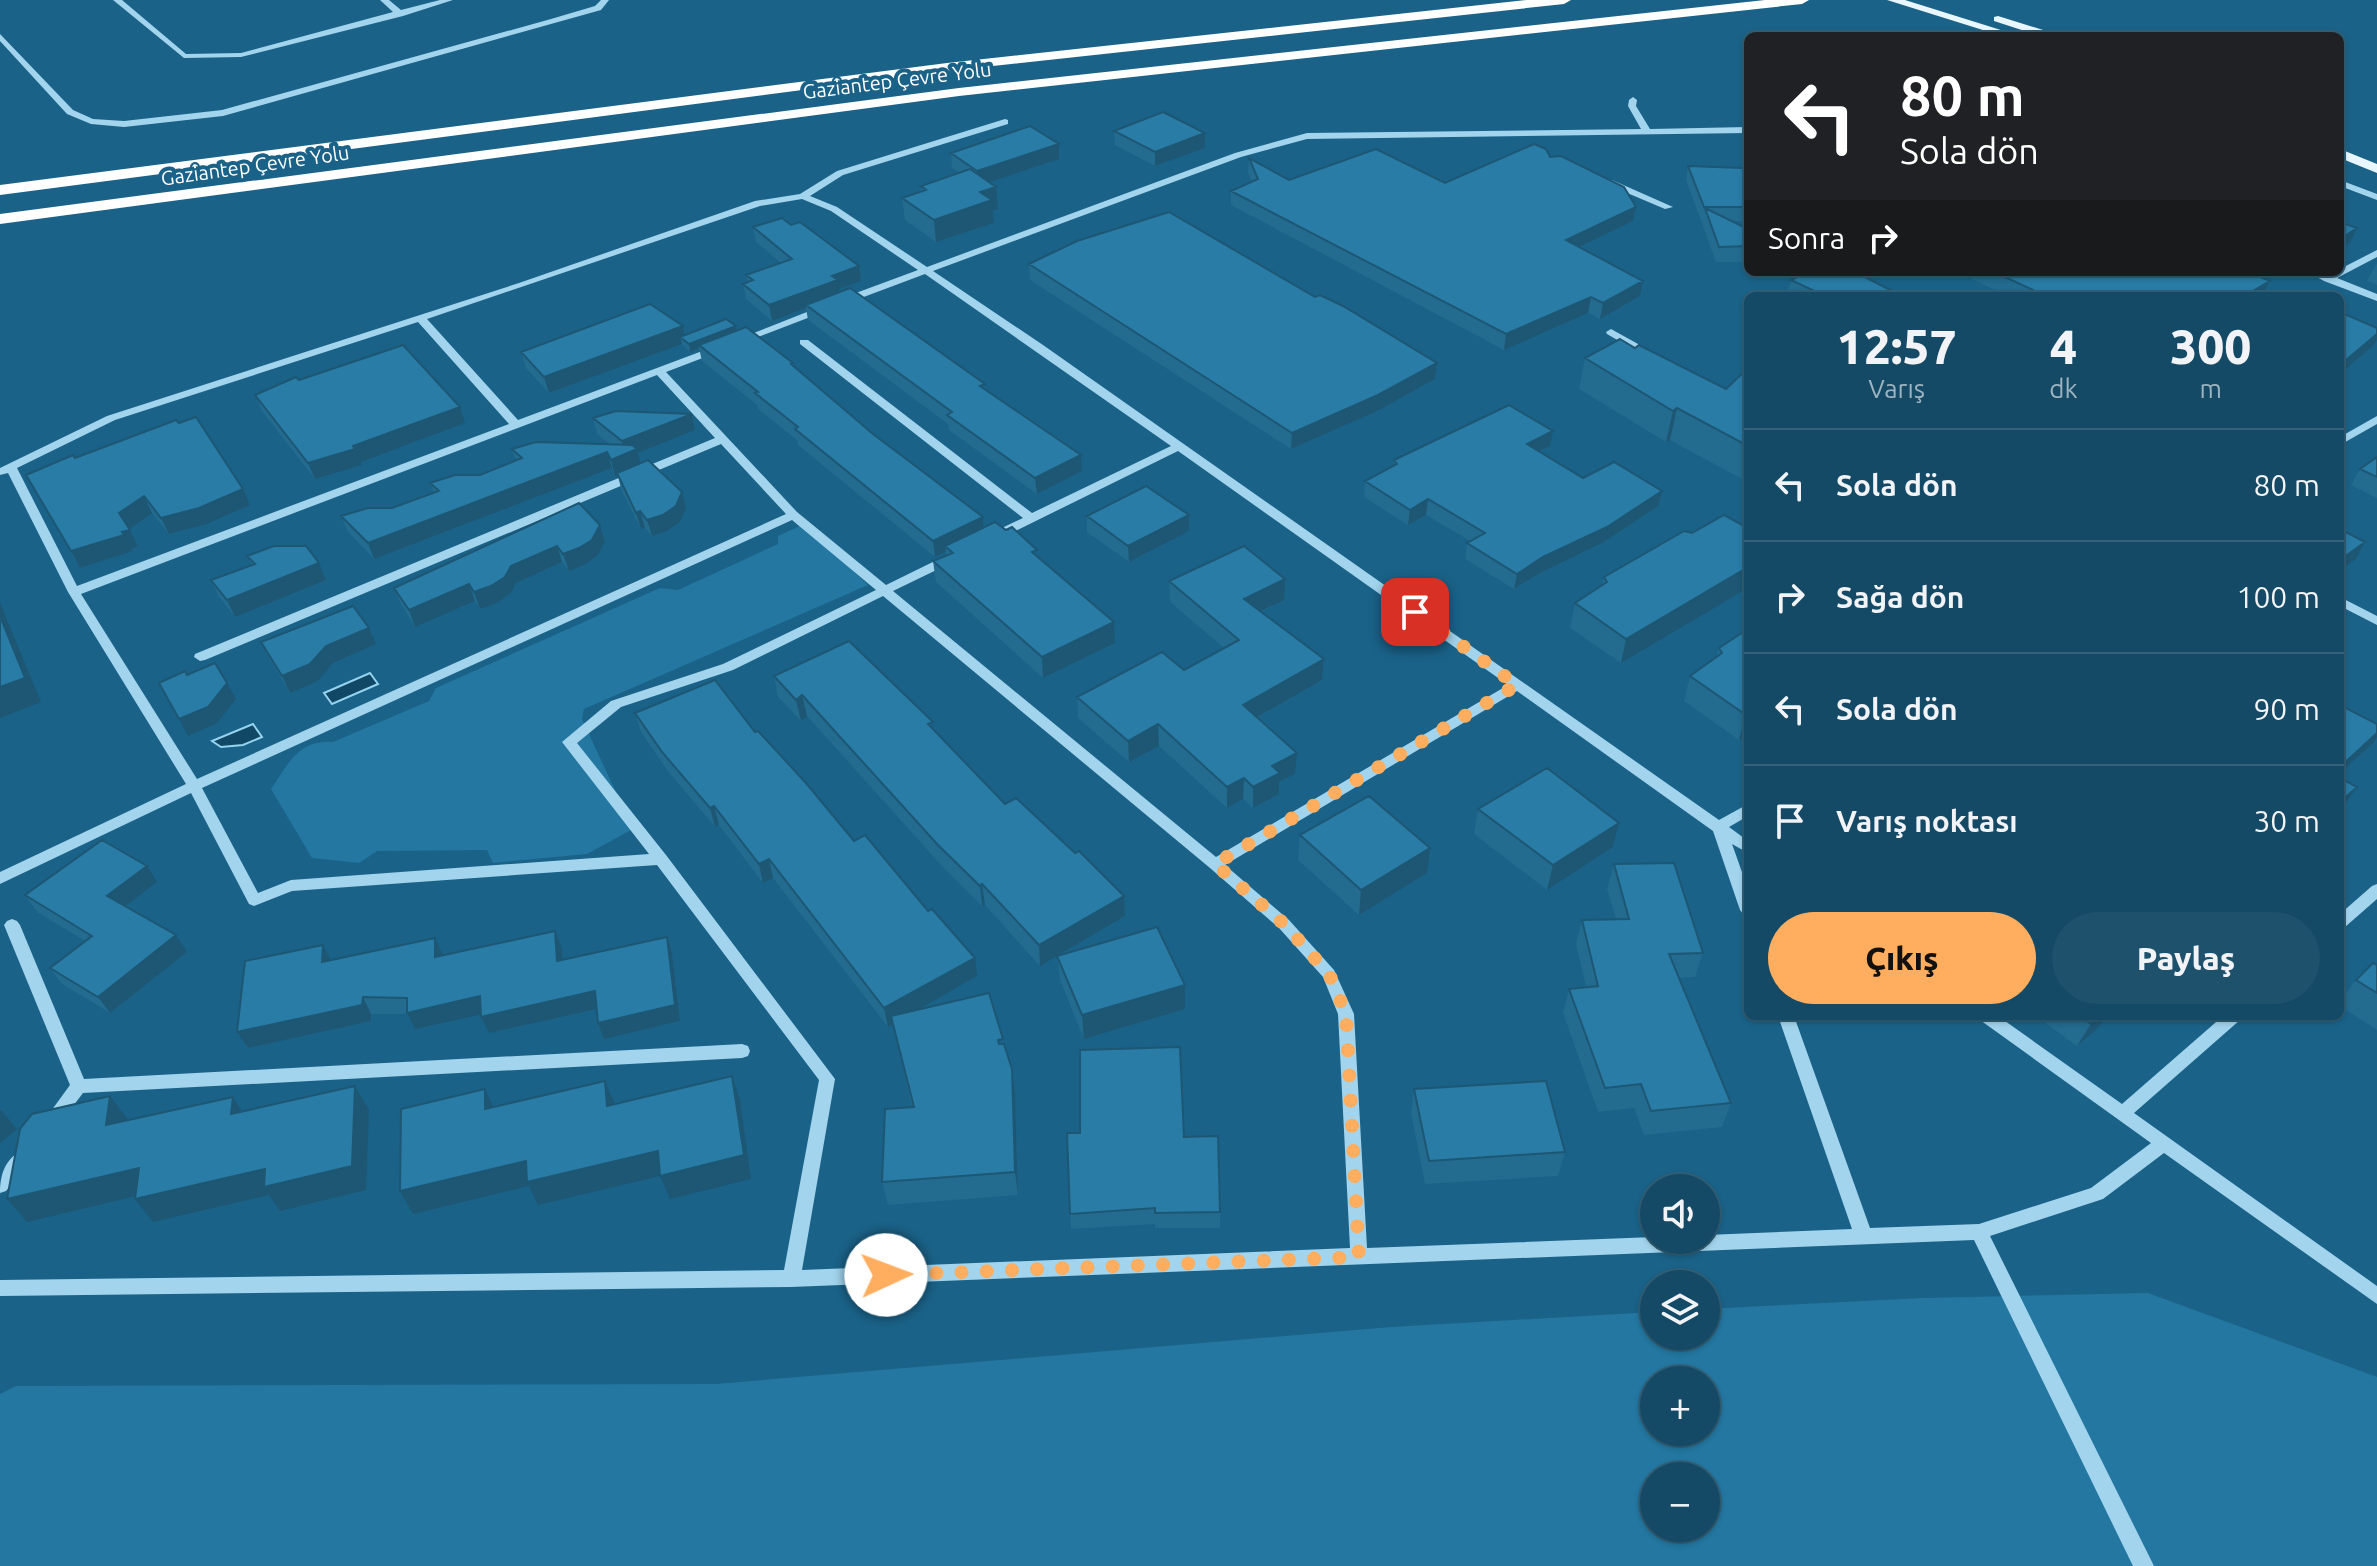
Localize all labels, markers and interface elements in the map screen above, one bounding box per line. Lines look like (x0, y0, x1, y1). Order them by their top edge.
street label: Gaziantep Çevre Yolu (801, 57, 993, 103)
icon: left (1768, 64, 1872, 168)
text: 80 m (1900, 64, 2025, 127)
text: Sola dön (1900, 130, 2039, 171)
street label: Gaziantep Çevre Yolu (159, 140, 351, 190)
icon: right (1861, 216, 1905, 260)
text: Sonra (1768, 221, 1845, 255)
text: 12:57 (1837, 319, 1957, 373)
text: 4 (2050, 319, 2077, 373)
text: 300 (2170, 319, 2251, 373)
text: Varış (1868, 374, 1925, 403)
text: dk (2049, 374, 2078, 403)
text: m (2200, 374, 2222, 403)
icon: left (1768, 463, 1812, 507)
text: Sola dön (1836, 468, 1958, 502)
text: 80 m (2253, 468, 2320, 502)
icon: right (1768, 575, 1812, 619)
pin (1381, 578, 1449, 646)
text: Sağa dön (1836, 580, 1964, 614)
text: 100 m (2236, 580, 2320, 614)
icon: arrive (1393, 590, 1437, 634)
icon: left (1768, 687, 1812, 731)
text: Sola dön (1836, 692, 1958, 726)
text: 90 m (2253, 692, 2320, 726)
icon: arrive (1768, 799, 1812, 843)
text: Varış noktası (1836, 804, 2018, 838)
text: 30 m (2253, 804, 2320, 838)
button: Çıkış (1768, 912, 2036, 1004)
button: Paylaş (2052, 912, 2320, 1004)
map controls (1640, 1174, 1720, 1542)
button: sound (1640, 1174, 1720, 1254)
position arrow (844, 1233, 928, 1317)
button: layers (1640, 1270, 1720, 1350)
button: + (1640, 1366, 1720, 1446)
button: − (1640, 1462, 1720, 1542)

